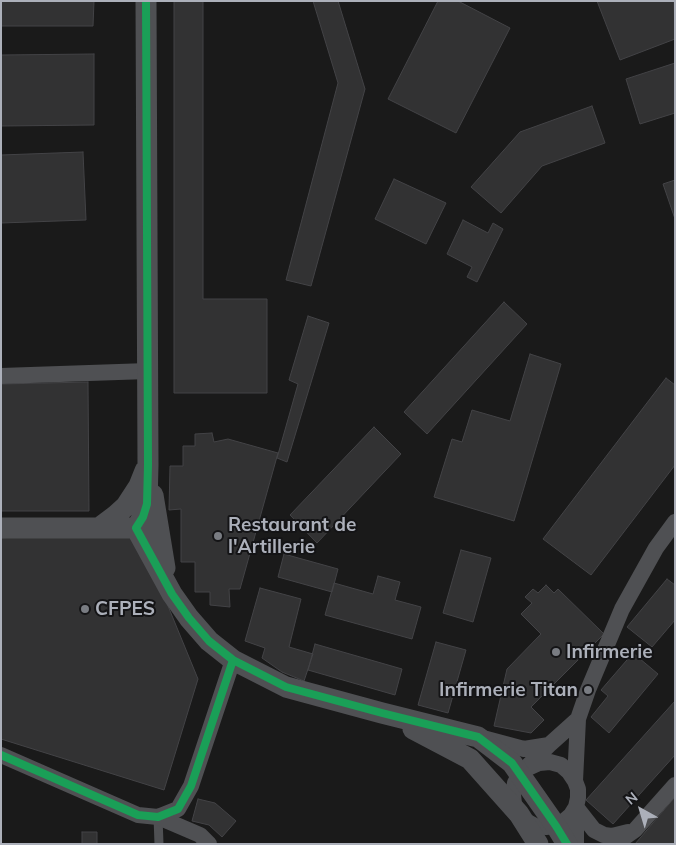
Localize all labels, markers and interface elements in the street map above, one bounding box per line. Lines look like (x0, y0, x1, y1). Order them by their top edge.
place label: Restaurant de l'Artillerie (228, 514, 356, 558)
marker: Restaurant de l'Artillerie (212, 530, 224, 542)
place label: CFPES (95, 598, 155, 620)
marker: CFPES (79, 603, 91, 615)
place label: Infirmerie (566, 641, 653, 663)
marker: Infirmerie (550, 646, 562, 658)
place label: Infirmerie Titan (439, 679, 578, 701)
marker: Infirmerie Titan (582, 684, 594, 696)
north arrow (616, 785, 666, 835)
text: N (622, 788, 641, 809)

